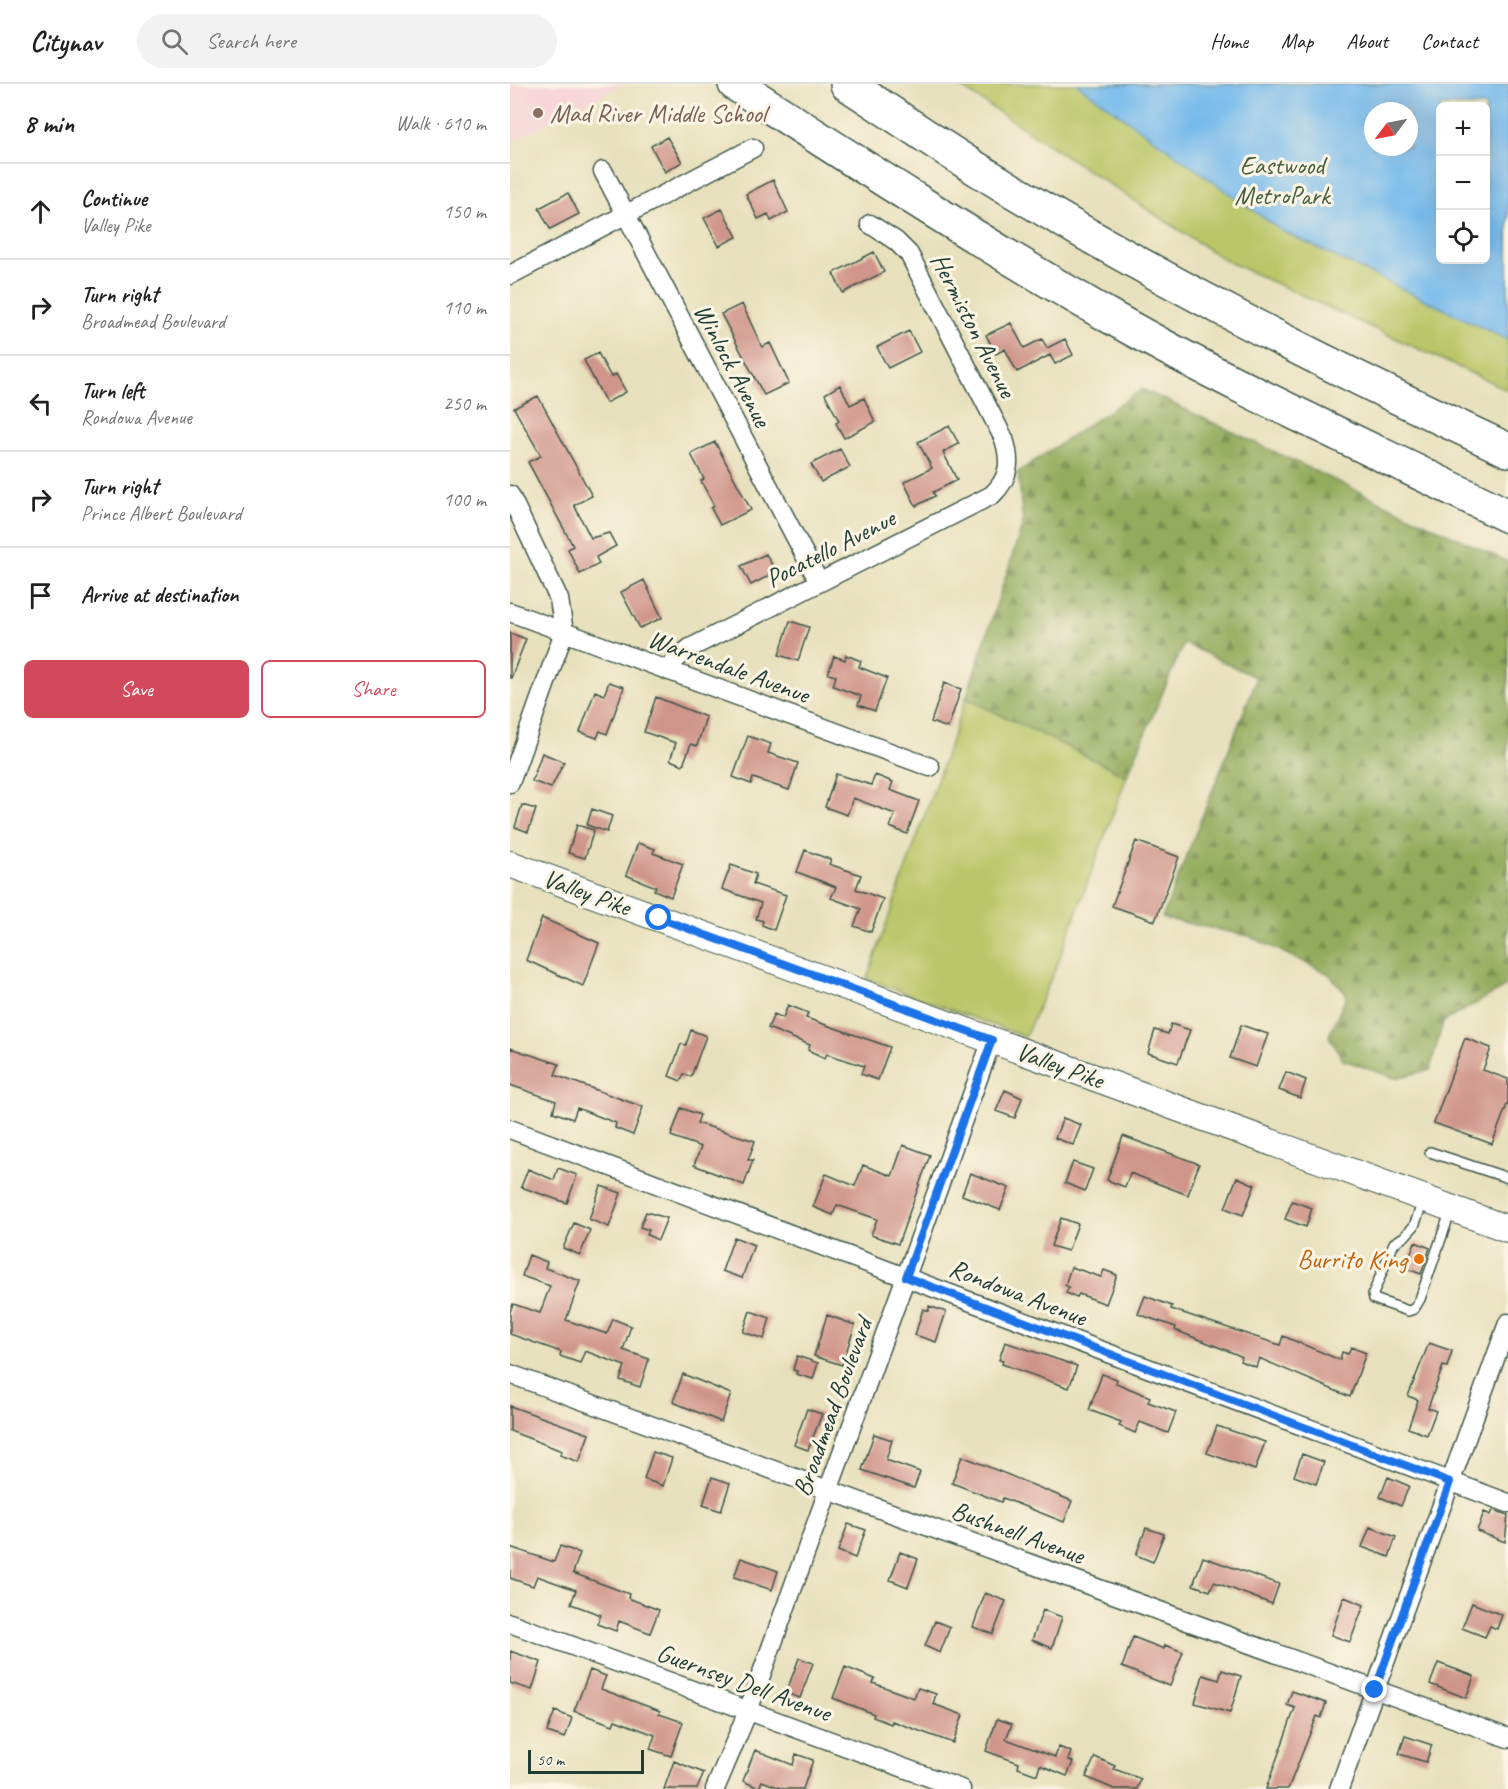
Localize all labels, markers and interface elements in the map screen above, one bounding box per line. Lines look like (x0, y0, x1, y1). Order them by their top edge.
search box (137, 14, 557, 68)
text: Citynav (30, 24, 101, 59)
icon: search (158, 25, 191, 58)
text: Search here (206, 27, 296, 55)
text: Home (1210, 28, 1248, 54)
text: Map (1281, 28, 1313, 54)
text: About (1346, 28, 1388, 54)
text: Contact (1421, 28, 1478, 54)
place label: Mad River Middle School (550, 97, 771, 130)
north arrow (1364, 102, 1418, 156)
map controls (1436, 102, 1490, 264)
button: + (1436, 102, 1490, 156)
marker: Mad River Middle School (531, 106, 545, 120)
text: 8 min (24, 107, 74, 140)
text: Walk · 610 m (396, 111, 486, 136)
park label: Eastwood MetroPark (1235, 149, 1332, 212)
button: − (1436, 156, 1490, 210)
text: Continue (81, 185, 147, 213)
icon: ahead (24, 195, 57, 228)
text: 150 m (443, 199, 486, 224)
button: locate (1436, 210, 1490, 264)
text: Valley Pike (81, 213, 150, 238)
street label: Hermiston Avenue (923, 247, 1025, 404)
text: Turn right (81, 281, 158, 309)
icon: right (24, 291, 57, 324)
text: 110 m (443, 295, 486, 320)
street label: Winlock Avenue (686, 298, 780, 434)
text: Broadmead Boulevard (81, 309, 225, 334)
text: Turn left (81, 377, 145, 405)
icon: left (24, 387, 57, 420)
text: 250 m (443, 391, 486, 416)
text: Rondowa Avenue (81, 405, 192, 430)
text: Turn right (81, 473, 158, 501)
icon: right (24, 483, 57, 516)
text: 100 m (443, 487, 486, 512)
text: Prince Albert Boulevard (81, 501, 242, 526)
street label: Pocatello Avenue (760, 501, 903, 595)
icon: arrive (24, 579, 57, 612)
text: Arrive at destination (81, 581, 238, 609)
street label: Warrendale Avenue (644, 622, 816, 712)
button: Save (24, 660, 249, 718)
button: Share (261, 660, 486, 718)
street label: Valley Pike (539, 862, 637, 924)
route start (645, 904, 671, 930)
street label: Valley Pike (1012, 1035, 1110, 1097)
place label: Burrito King (1297, 1243, 1409, 1276)
street label: Rondowa Avenue (945, 1251, 1092, 1334)
marker: Burrito King (1412, 1252, 1426, 1266)
street label: Broadmead Boulevard (785, 1310, 881, 1501)
street label: Bushnell Avenue (947, 1493, 1090, 1572)
street label: Guernsey Dell Avenue (652, 1636, 838, 1730)
route end (1361, 1676, 1387, 1702)
scale bar (528, 1747, 644, 1774)
text: 50 m (537, 1750, 564, 1770)

